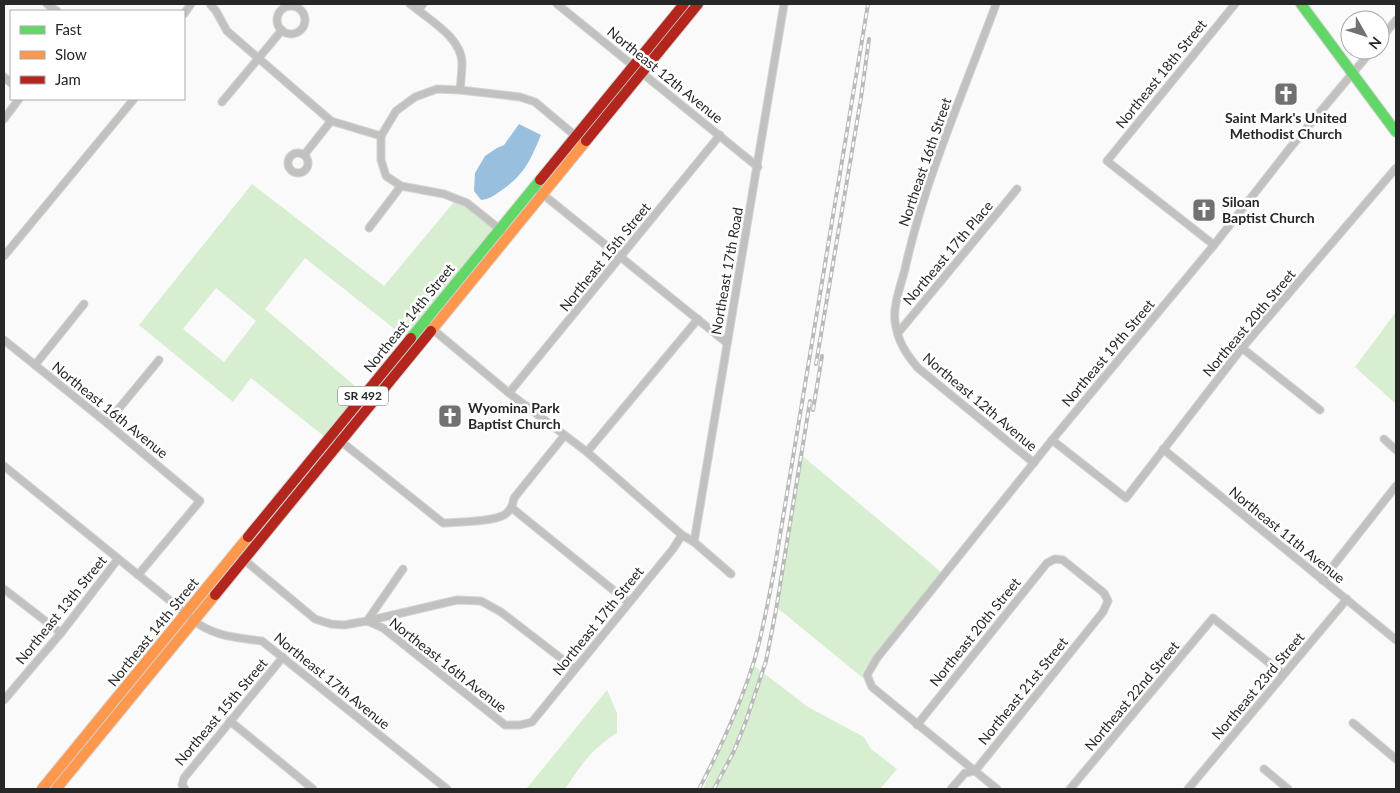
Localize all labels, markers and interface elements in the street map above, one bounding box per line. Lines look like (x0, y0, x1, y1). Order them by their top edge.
legend (10, 10, 185, 100)
north arrow (1340, 10, 1390, 60)
street label: Northeast 18th Street (1112, 16, 1210, 131)
text: Fast (55, 20, 82, 38)
street label: Northeast 12th Avenue (604, 23, 727, 126)
text: N (1365, 34, 1385, 53)
text: Slow (55, 45, 87, 63)
text: Jam (55, 70, 81, 88)
church icon: Saint Mark's United Methodist Church (1273, 81, 1299, 107)
street label: Northeast 16th Street (895, 95, 955, 228)
place label: Saint Mark's United Methodist Church (1225, 109, 1347, 142)
place label: Siloan Baptist Church (1222, 193, 1315, 226)
street label: Northeast 17th Place (899, 197, 996, 308)
church icon: Siloan Baptist Church (1191, 197, 1217, 223)
street label: Northeast 15th Street (556, 199, 654, 314)
street label: Northeast 17th Road (707, 206, 746, 336)
street label: Northeast 14th Street (360, 260, 458, 375)
street label: Northeast 20th Street (1199, 266, 1298, 380)
street label: Northeast 19th Street (1058, 296, 1157, 410)
street label: Northeast 12th Avenue (920, 349, 1041, 454)
street label: Northeast 16th Avenue (49, 358, 172, 461)
road number: SR 492 (338, 386, 388, 406)
place label: Wyomina Park Baptist Church (468, 399, 561, 432)
church icon: Wyomina Park Baptist Church (437, 403, 463, 429)
street label: Northeast 11th Avenue (1226, 483, 1349, 586)
street label: Northeast 13th Street (12, 552, 110, 667)
street label: Northeast 17th Street (549, 563, 647, 678)
street label: Northeast 14th Street (104, 574, 202, 689)
street label: Northeast 20th Street (926, 574, 1024, 689)
street label: Northeast 16th Avenue (386, 614, 510, 716)
street label: Northeast 17th Avenue (271, 629, 394, 732)
street label: Northeast 23rd Street (1208, 629, 1307, 743)
street label: Northeast 21st Street (974, 634, 1071, 748)
street label: Northeast 22nd Street (1081, 637, 1182, 754)
street label: Northeast 15th Street (171, 655, 270, 769)

